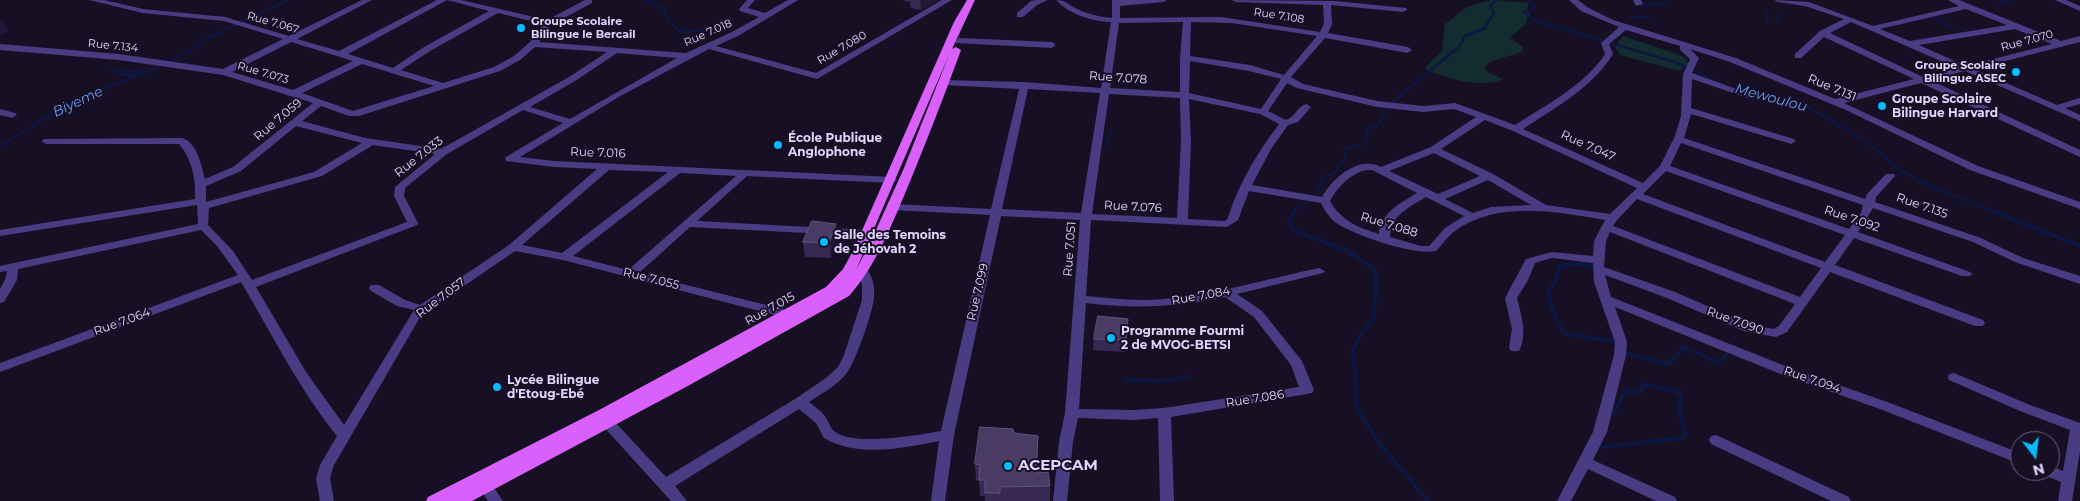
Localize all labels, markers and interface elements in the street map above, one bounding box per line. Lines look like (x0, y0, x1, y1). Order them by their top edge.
street label: Rue 7.108 (1253, 5, 1305, 27)
street label: Rue 7.067 (246, 9, 300, 37)
place label: Groupe Scolaire Bilingue le Bercail (531, 15, 636, 41)
street label: Rue 7.018 (682, 17, 734, 49)
marker: Groupe Scolaire Bilingue le Bercail (515, 22, 527, 34)
street label: Rue 7.070 (1999, 28, 2055, 54)
street label: Rue 7.080 (815, 29, 869, 67)
street label: Rue 7.134 (87, 37, 139, 55)
street label: Rue 7.073 (236, 59, 290, 87)
place label: Groupe Scolaire Bilingue ASEC (1915, 59, 2006, 85)
marker: Groupe Scolaire Bilingue ASEC (2010, 66, 2022, 78)
street label: Rue 7.078 (1088, 69, 1148, 87)
street label: Rue 7.131 (1806, 71, 1858, 105)
water label: Mewoulou (1733, 80, 1809, 116)
water label: Biyeme (50, 83, 106, 121)
place label: Groupe Scolaire Bilingue Harvard (1892, 92, 1998, 120)
street label: Rue 7.059 (251, 96, 305, 144)
marker: Groupe Scolaire Bilingue Harvard (1876, 100, 1888, 112)
street label: Rue 7.047 (1558, 128, 1618, 164)
place label: École Publique Anglophone (788, 131, 882, 159)
street label: Rue 7.033 (392, 134, 446, 180)
marker: École Publique Anglophone (772, 139, 784, 151)
street label: Rue 7.016 (570, 145, 626, 161)
street label: Rue 7.135 (1894, 190, 1950, 222)
street label: Rue 7.076 (1104, 198, 1162, 216)
street label: Rue 7.092 (1822, 203, 1882, 235)
street label: Rue 7.088 (1359, 209, 1419, 241)
street label: Rue 7.051 (1061, 221, 1079, 277)
place label: Salle des Temoins de Jéhovah 2 (834, 228, 946, 256)
marker: Salle des Temoins de Jéhovah 2 (818, 236, 830, 248)
street label: Rue 7.099 (964, 262, 992, 322)
street label: Rue 7.055 (621, 265, 681, 293)
street label: Rue 7.057 (414, 275, 468, 321)
street label: Rue 7.084 (1170, 284, 1232, 308)
street label: Rue 7.015 (742, 289, 798, 329)
street label: Rue 7.090 (1705, 304, 1765, 338)
street label: Rue 7.064 (92, 305, 152, 339)
place label: Programme Fourmi 2 de MVOG-BETSI (1121, 324, 1244, 352)
marker: Programme Fourmi 2 de MVOG-BETSI (1105, 332, 1117, 344)
street label: Rue 7.094 (1782, 364, 1842, 396)
place label: Lycée Bilingue d'Etoug-Ebé (507, 373, 599, 401)
marker: Lycée Bilingue d'Etoug-Ebé (491, 381, 503, 393)
street label: Rue 7.086 (1225, 387, 1285, 411)
north arrow (2010, 431, 2060, 481)
place label: ACEPCAM (1018, 457, 1098, 475)
text: N (2031, 459, 2046, 480)
marker: ACEPCAM (1002, 460, 1014, 472)

